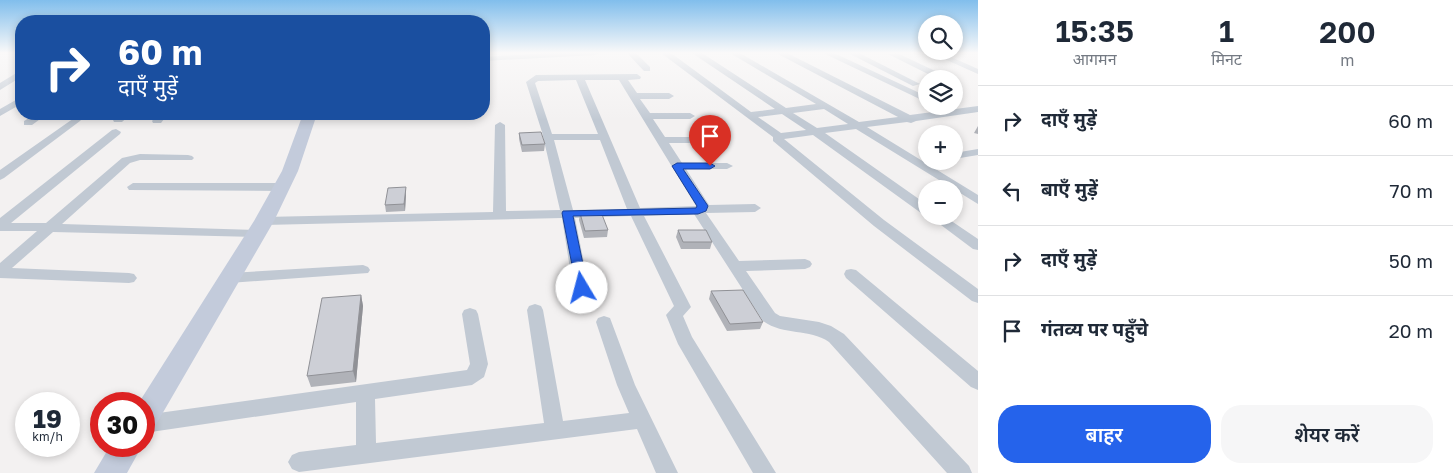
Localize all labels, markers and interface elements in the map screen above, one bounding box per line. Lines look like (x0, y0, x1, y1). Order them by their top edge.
text: 15:35 (1055, 13, 1134, 49)
text: 1 (1219, 13, 1234, 49)
text: 200 (1319, 14, 1376, 50)
map controls (918, 15, 963, 225)
button: search (918, 15, 963, 60)
text: 60 m (118, 31, 202, 73)
icon: right (35, 35, 100, 100)
text: आगमन (1073, 49, 1117, 69)
text: मिनट (1211, 49, 1242, 69)
text: m (1340, 50, 1355, 70)
button: layers (918, 70, 963, 115)
text: दाएँ मुड़ें (118, 73, 178, 100)
icon: right (998, 107, 1026, 135)
text: दाएँ मुड़ें (1041, 107, 1097, 130)
text: 60 m (1388, 109, 1433, 132)
pin (689, 115, 731, 166)
icon: arrive (696, 122, 724, 150)
button: + (918, 125, 963, 170)
icon: left (998, 177, 1026, 205)
text: बाएँ मुड़ें (1041, 177, 1098, 200)
text: 70 m (1390, 179, 1433, 202)
button: − (918, 180, 963, 225)
icon: right (998, 247, 1026, 275)
text: दाएँ मुड़ें (1041, 247, 1097, 270)
text: 50 m (1389, 249, 1433, 272)
position arrow (555, 261, 607, 313)
icon: arrive (998, 317, 1026, 345)
text: गंतव्य पर पहुँचे (1041, 317, 1148, 340)
text: 20 m (1389, 319, 1433, 342)
speed limit sign: 30 (90, 392, 155, 457)
text: 19 (33, 403, 62, 434)
button: बाहर (998, 405, 1211, 463)
button: शेयर करें (1221, 405, 1433, 463)
text: km/h (32, 429, 63, 444)

